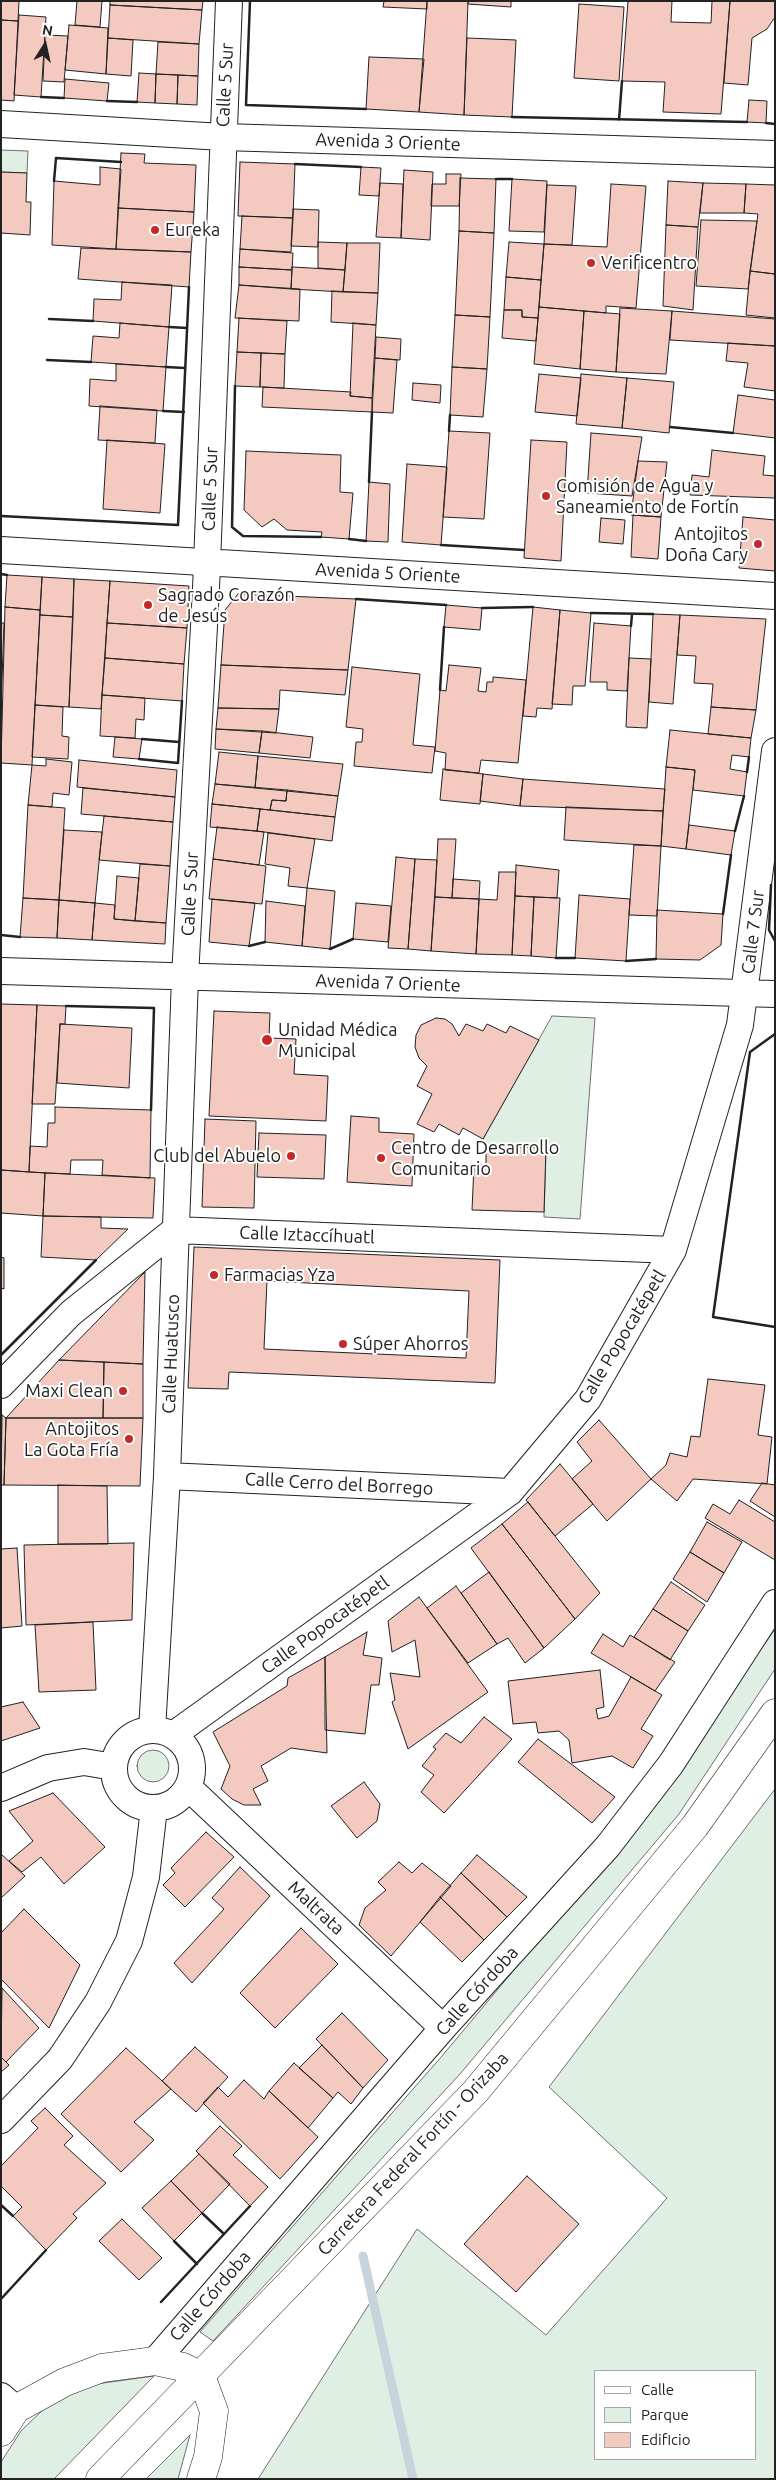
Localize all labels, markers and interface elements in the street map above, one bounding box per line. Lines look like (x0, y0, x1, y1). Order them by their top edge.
north arrow (20, 20, 70, 70)
text: N (41, 21, 54, 39)
street label: Calle 5 Sur (212, 42, 238, 128)
street label: Avenida 3 Oriente (315, 129, 461, 155)
place label: Eureka (165, 219, 220, 241)
marker: Eureka (149, 224, 161, 236)
place label: Verificentro (601, 252, 697, 274)
marker: Verificentro (585, 257, 597, 269)
street label: Calle 5 Sur (198, 446, 222, 532)
place label: Comisión de Agua y Saneamiento de Fortín (556, 475, 739, 518)
marker: Comisión de Agua y Saneamiento de Fortín (540, 490, 552, 502)
place label: Antojitos Doña Cary (665, 523, 748, 566)
marker: Antojitos Doña Cary (752, 538, 764, 550)
street label: Avenida 5 Oriente (315, 558, 461, 588)
place label: Sagrado Corazón de Jesús (158, 584, 295, 626)
marker: Sagrado Corazón de Jesús (142, 599, 154, 611)
street label: Calle 5 Sur (177, 851, 203, 937)
street label: Calle 7 Sur (737, 889, 769, 975)
street label: Avenida 7 Oriente (315, 970, 461, 996)
place label: Unidad Médica Municipal (278, 1019, 397, 1062)
marker: Unidad Médica Municipal (260, 1033, 274, 1047)
place label: Centro de Desarrollo Comunitario (391, 1137, 559, 1180)
place label: Club del Abuelo (153, 1145, 281, 1167)
marker: Club del Abuelo (285, 1150, 297, 1162)
marker: Centro de Desarrollo Comunitario (375, 1152, 387, 1164)
street label: Calle Iztaccíhuatl (239, 1222, 375, 1248)
place label: Farmacias Yza (224, 1264, 335, 1286)
street label: Calle Popocatépetl (573, 1266, 671, 1408)
marker: Farmacias Yza (208, 1269, 220, 1281)
street label: Calle Huatusco (158, 1294, 184, 1414)
place label: Súper Ahorros (353, 1333, 469, 1355)
marker: Súper Ahorros (337, 1338, 349, 1350)
place label: Maxi Clean (25, 1380, 113, 1402)
marker: Maxi Clean (117, 1385, 129, 1397)
place label: Antojitos La Gota Fría (24, 1418, 119, 1460)
marker: Antojitos La Gota Fría (123, 1433, 135, 1445)
street label: Calle Cerro del Borrego (244, 1468, 434, 1500)
street label: Calle Popocatépetl (257, 1571, 393, 1679)
street label: Maltrata (283, 1877, 349, 1939)
street label: Calle Córdoba (431, 1942, 523, 2040)
street label: Carretera Federal Fortín - Orizaba (313, 2048, 513, 2260)
street label: Calle Córdoba (165, 2246, 255, 2346)
legend (594, 2370, 756, 2460)
text: Calle (641, 2381, 674, 2398)
text: Parque (641, 2406, 689, 2423)
text: Edificio (641, 2431, 690, 2448)

